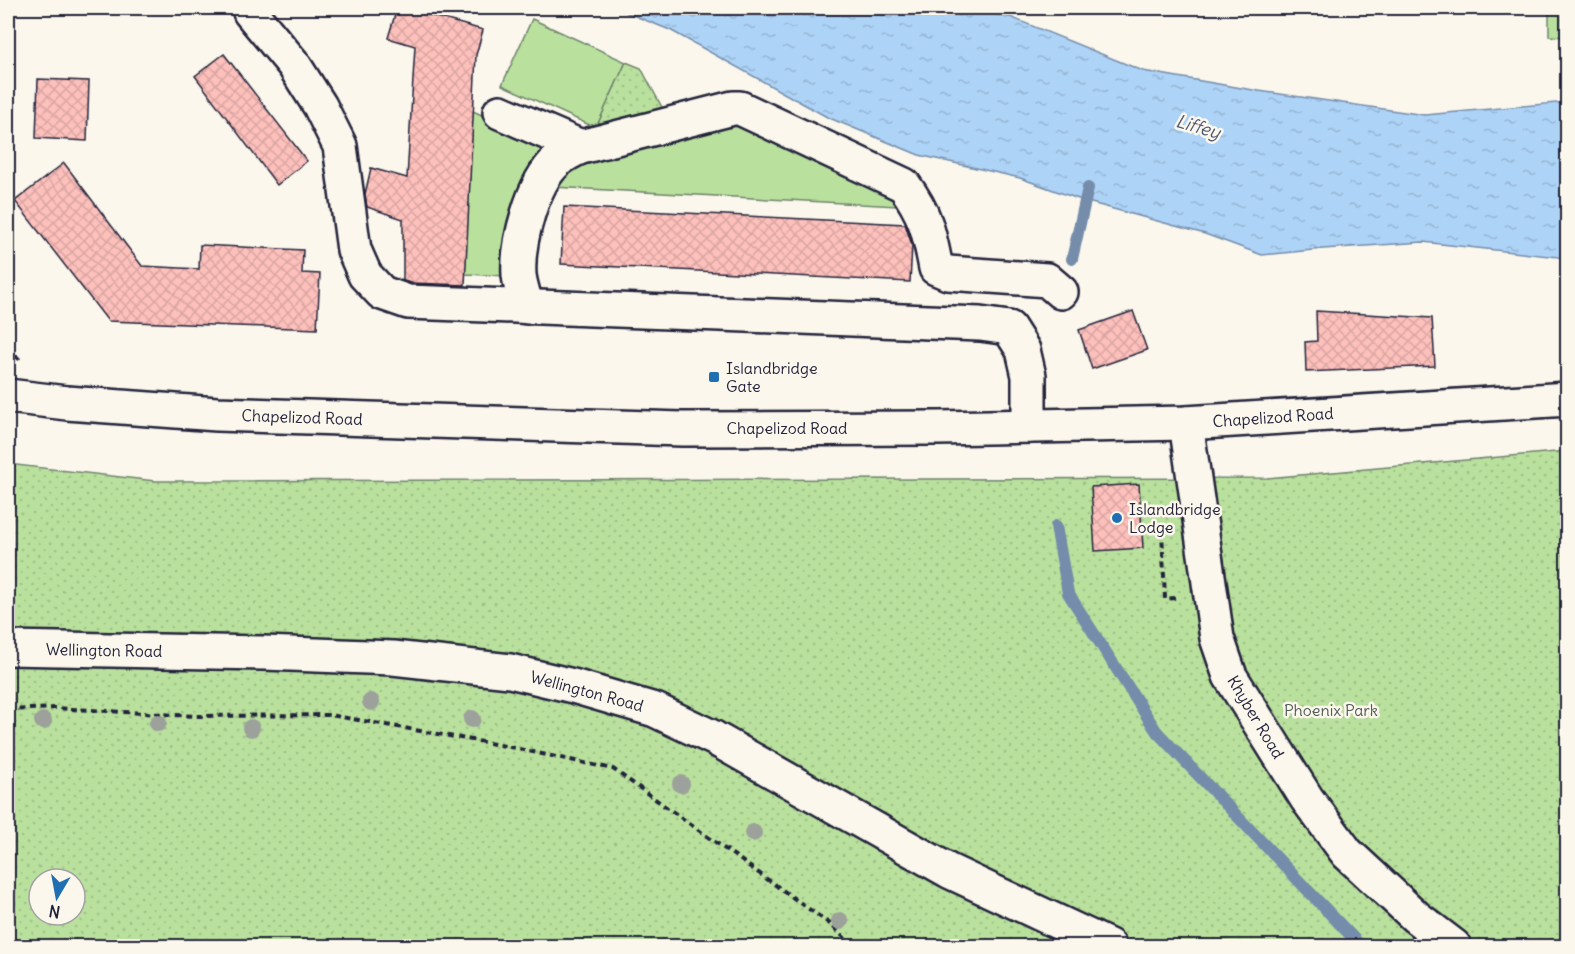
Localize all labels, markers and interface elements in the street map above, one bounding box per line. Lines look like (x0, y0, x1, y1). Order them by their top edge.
water label: Liffey (1173, 109, 1225, 144)
place label: Islandbridge Gate (726, 358, 818, 396)
marker: Islandbridge Gate (707, 370, 721, 384)
street label: Chapelizod Road (1212, 403, 1334, 431)
street label: Chapelizod Road (241, 405, 363, 429)
street label: Chapelizod Road (726, 418, 848, 438)
place label: Islandbridge Lodge (1129, 499, 1221, 537)
marker: Islandbridge Lodge (1110, 511, 1124, 525)
street label: Wellington Road (46, 639, 162, 661)
street label: Wellington Road (528, 666, 646, 716)
street label: Khyber Road (1223, 672, 1289, 762)
park label: Phoenix Park (1284, 700, 1378, 720)
north arrow (27, 867, 87, 927)
text: N (47, 901, 62, 923)

